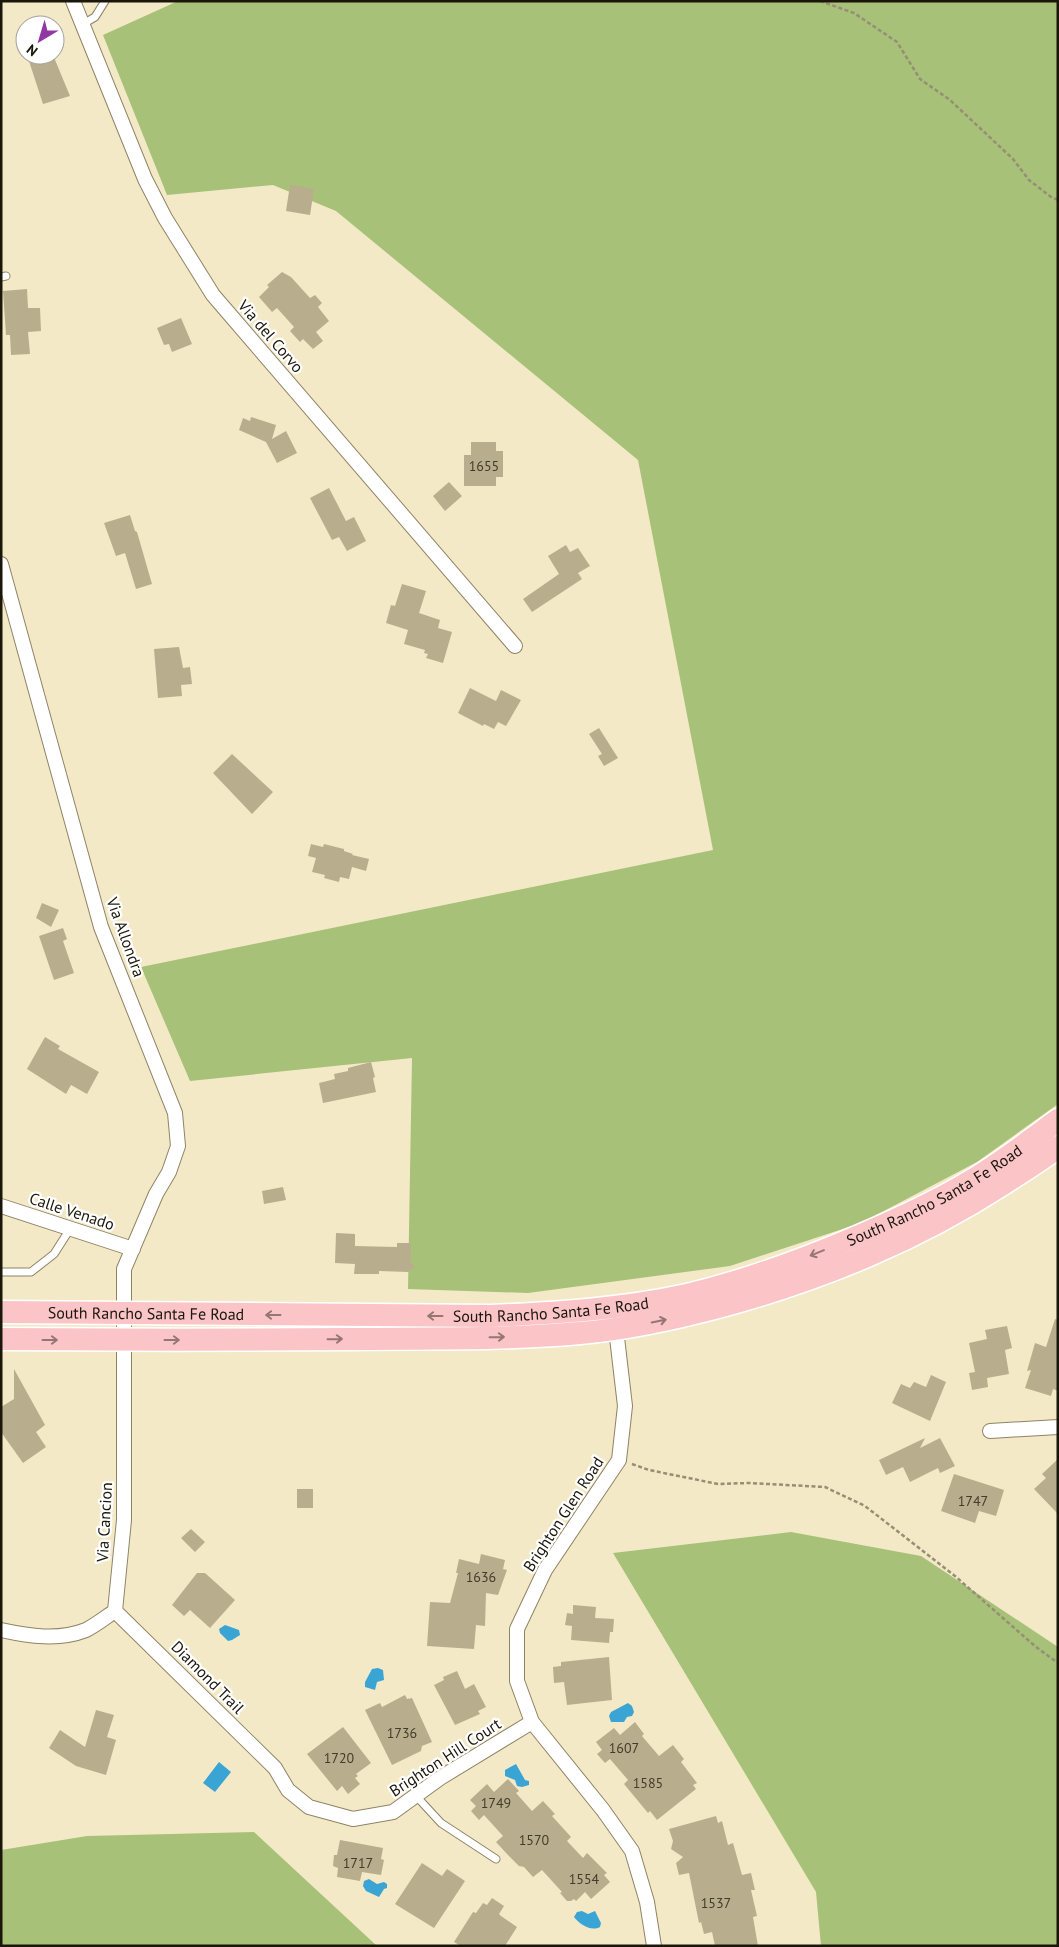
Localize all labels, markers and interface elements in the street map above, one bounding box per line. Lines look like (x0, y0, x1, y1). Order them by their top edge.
north arrow (15, 15, 65, 65)
text: N (23, 40, 41, 60)
street label: Via del Corvo (233, 295, 308, 377)
house number: 1655 (469, 457, 499, 475)
street label: Via Allondra (102, 894, 150, 979)
street label: South Rancho Santa Fe Road (843, 1140, 1026, 1250)
street label: Calle Venado (27, 1188, 117, 1234)
one-way arrow (810, 1249, 825, 1259)
street label: South Rancho Santa Fe Road (453, 1292, 650, 1326)
street label: South Rancho Santa Fe Road (48, 1302, 244, 1324)
one-way arrow (265, 1310, 281, 1320)
one-way arrow (427, 1311, 444, 1321)
one-way arrow (650, 1316, 666, 1325)
one-way arrow (488, 1332, 505, 1342)
one-way arrow (326, 1334, 342, 1344)
one-way arrow (42, 1335, 58, 1344)
one-way arrow (164, 1335, 180, 1345)
street label: Brighton Glen Road (518, 1453, 608, 1575)
street label: Via Cancion (92, 1482, 116, 1563)
house number: 1747 (958, 1492, 988, 1510)
house number: 1636 (466, 1568, 496, 1586)
street label: Diamond Trail (167, 1636, 249, 1718)
street label: Brighton Hill Court (385, 1713, 505, 1801)
house number: 1736 (387, 1724, 417, 1742)
house number: 1607 (609, 1739, 639, 1757)
house number: 1720 (324, 1749, 355, 1767)
house number: 1585 (633, 1774, 663, 1792)
house number: 1749 (481, 1794, 511, 1812)
house number: 1570 (519, 1831, 550, 1849)
house number: 1717 (343, 1854, 373, 1872)
house number: 1554 (569, 1870, 600, 1888)
house number: 1537 (701, 1894, 731, 1912)

